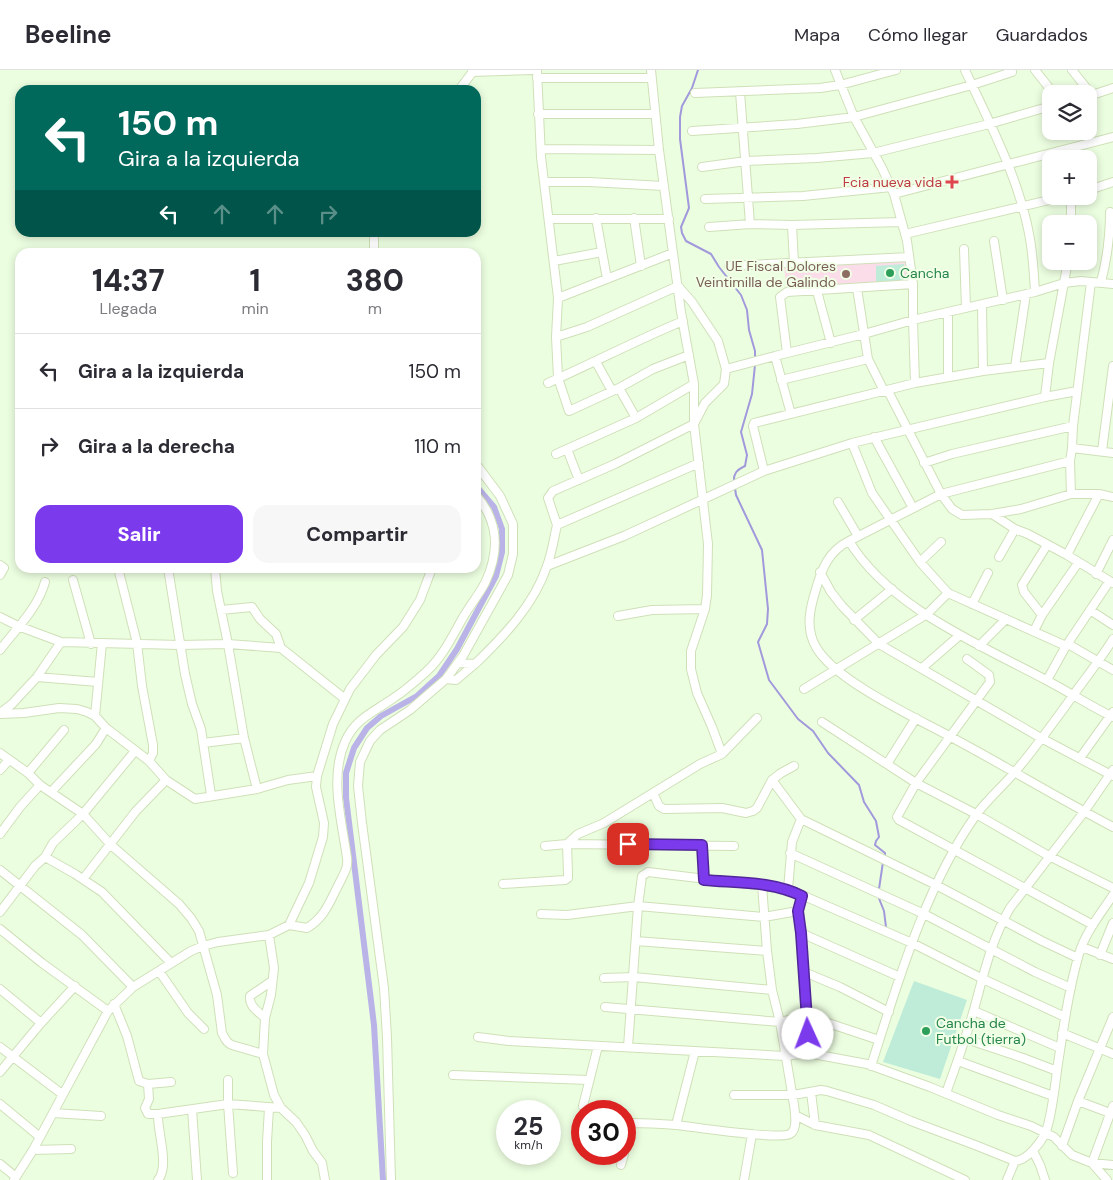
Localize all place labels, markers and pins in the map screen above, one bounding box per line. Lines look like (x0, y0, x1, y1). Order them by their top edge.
place label: Fcia nueva vida (843, 173, 942, 191)
marker: Fcia nueva vida (946, 176, 958, 188)
place label: UE Fiscal Dolores Veintimilla de Galindo (696, 257, 836, 291)
place label: Cancha (900, 264, 949, 282)
marker: Cancha (884, 267, 896, 279)
marker: UE Fiscal Dolores Veintimilla de Galindo (840, 268, 852, 280)
pin (607, 823, 649, 865)
place label: Cancha de Futbol (tierra) (936, 1014, 1026, 1048)
marker: Cancha de Futbol (tierra) (920, 1025, 932, 1037)

